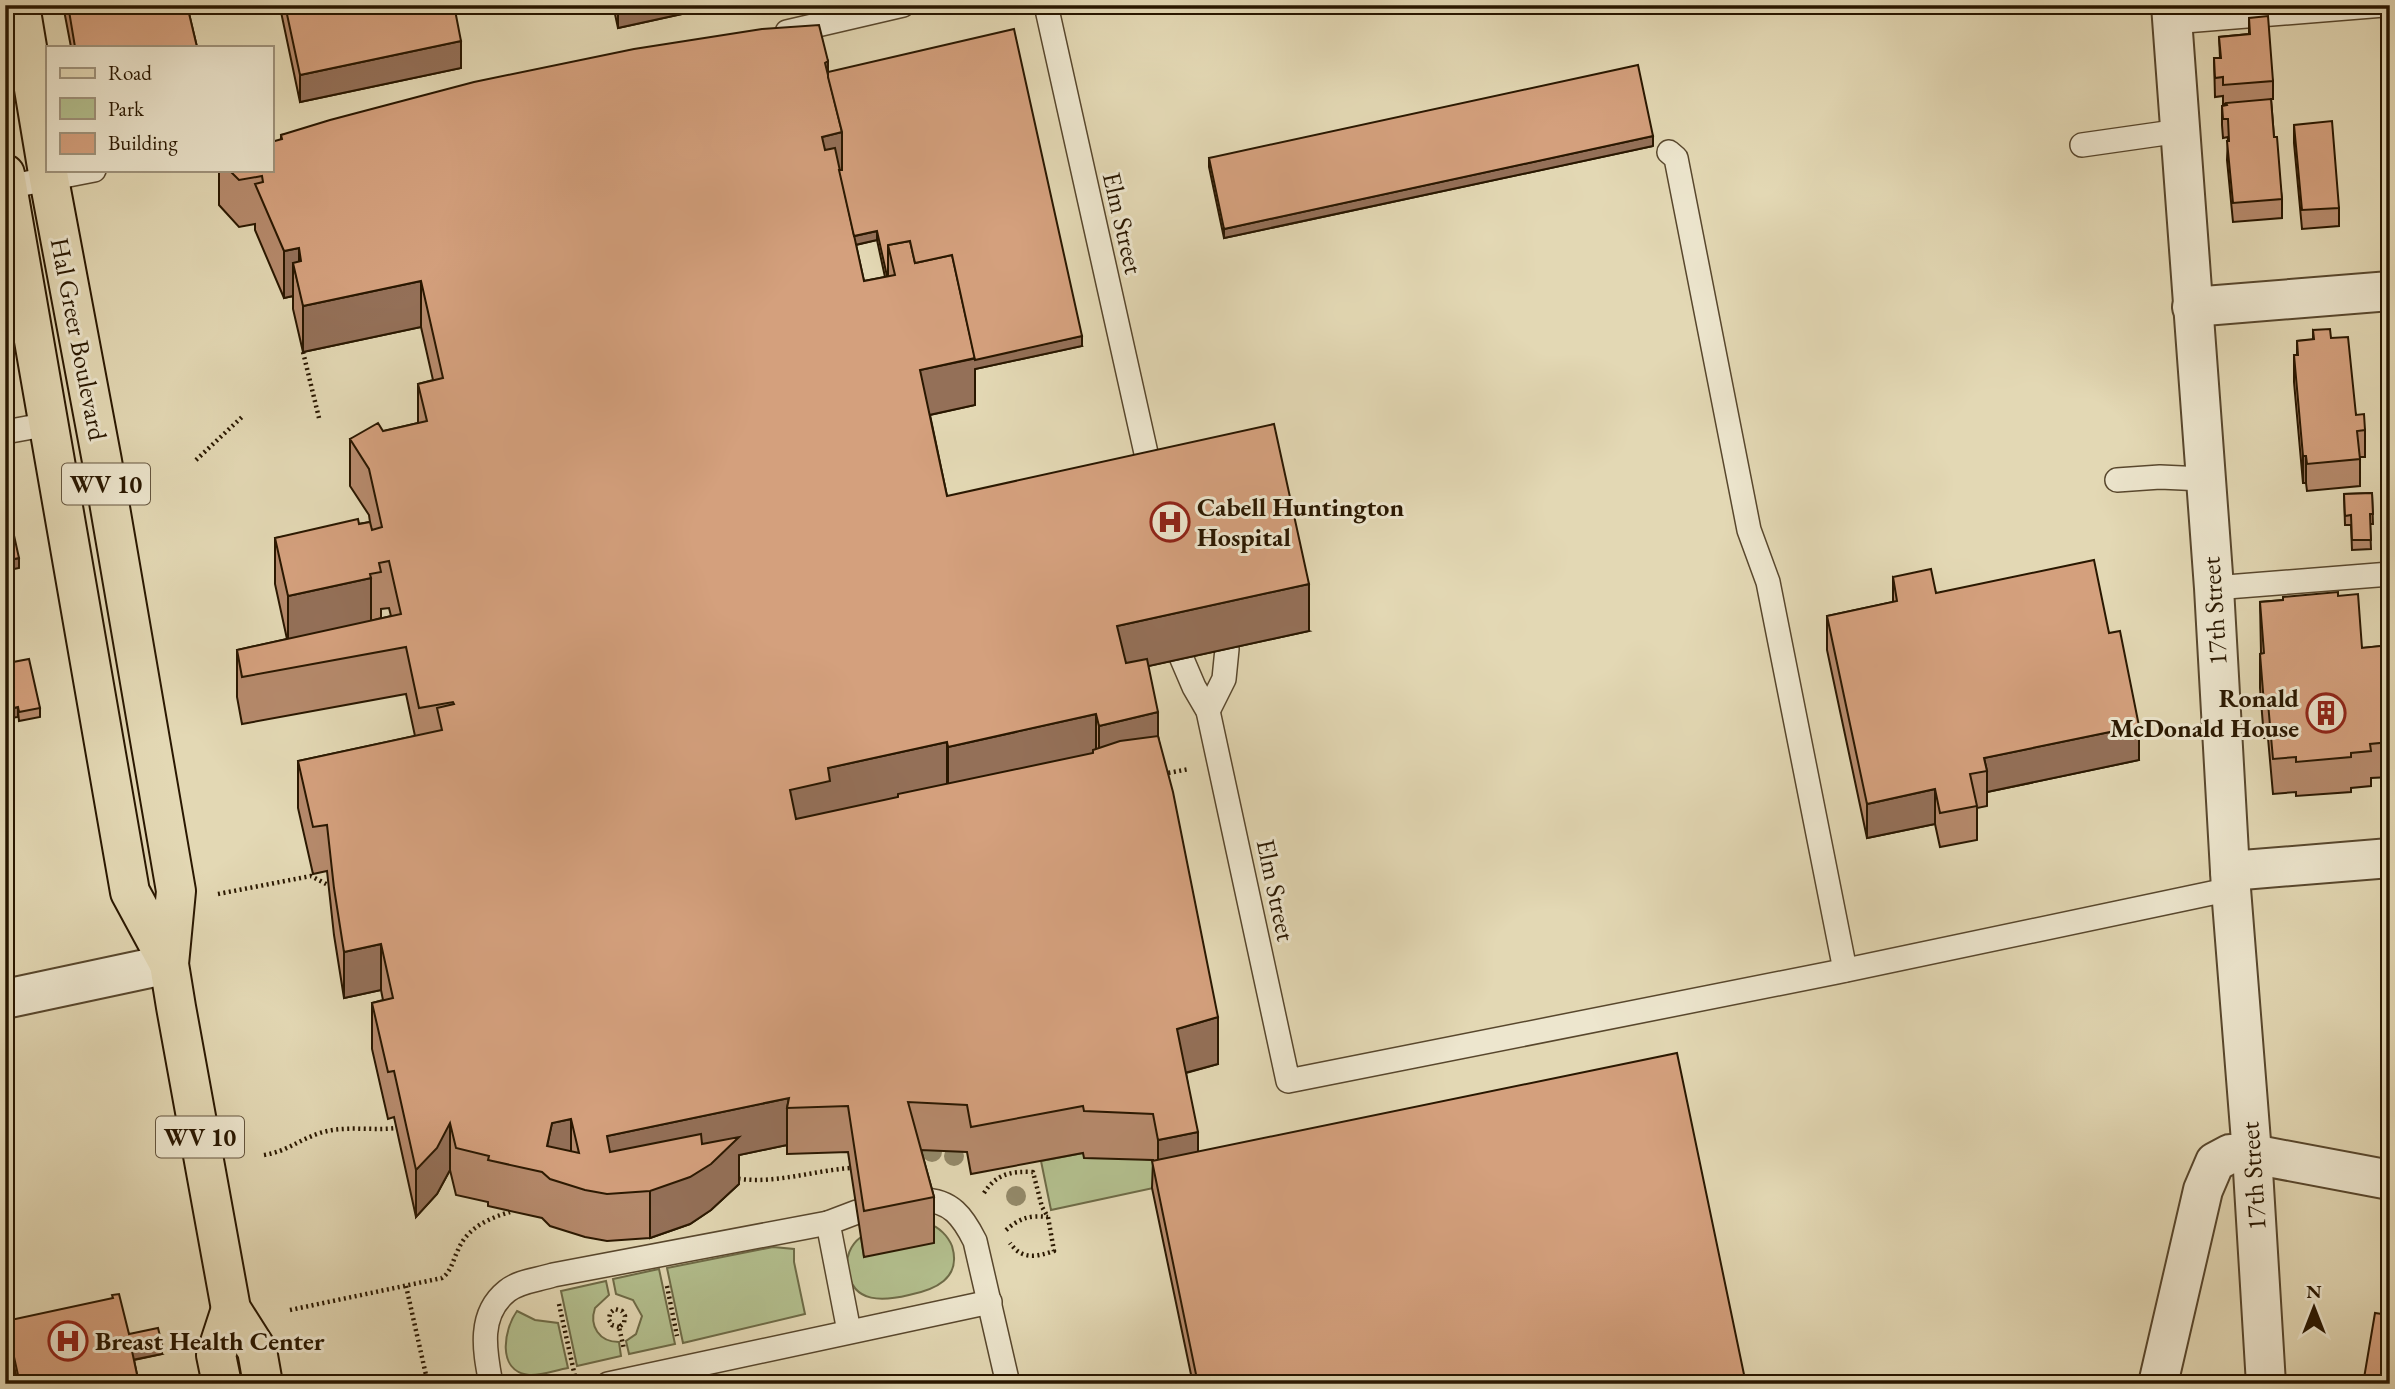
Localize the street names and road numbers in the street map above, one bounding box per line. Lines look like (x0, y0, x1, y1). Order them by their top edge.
street label: Elm Street (1095, 169, 1151, 277)
street label: Hal Greer Boulevard (43, 235, 115, 444)
road number: WV 10 (62, 463, 150, 504)
street label: 17th Street (2193, 556, 2235, 666)
street label: Elm Street (1249, 836, 1303, 944)
road number: WV 10 (156, 1116, 244, 1157)
street label: 17th Street (2232, 1121, 2274, 1231)

